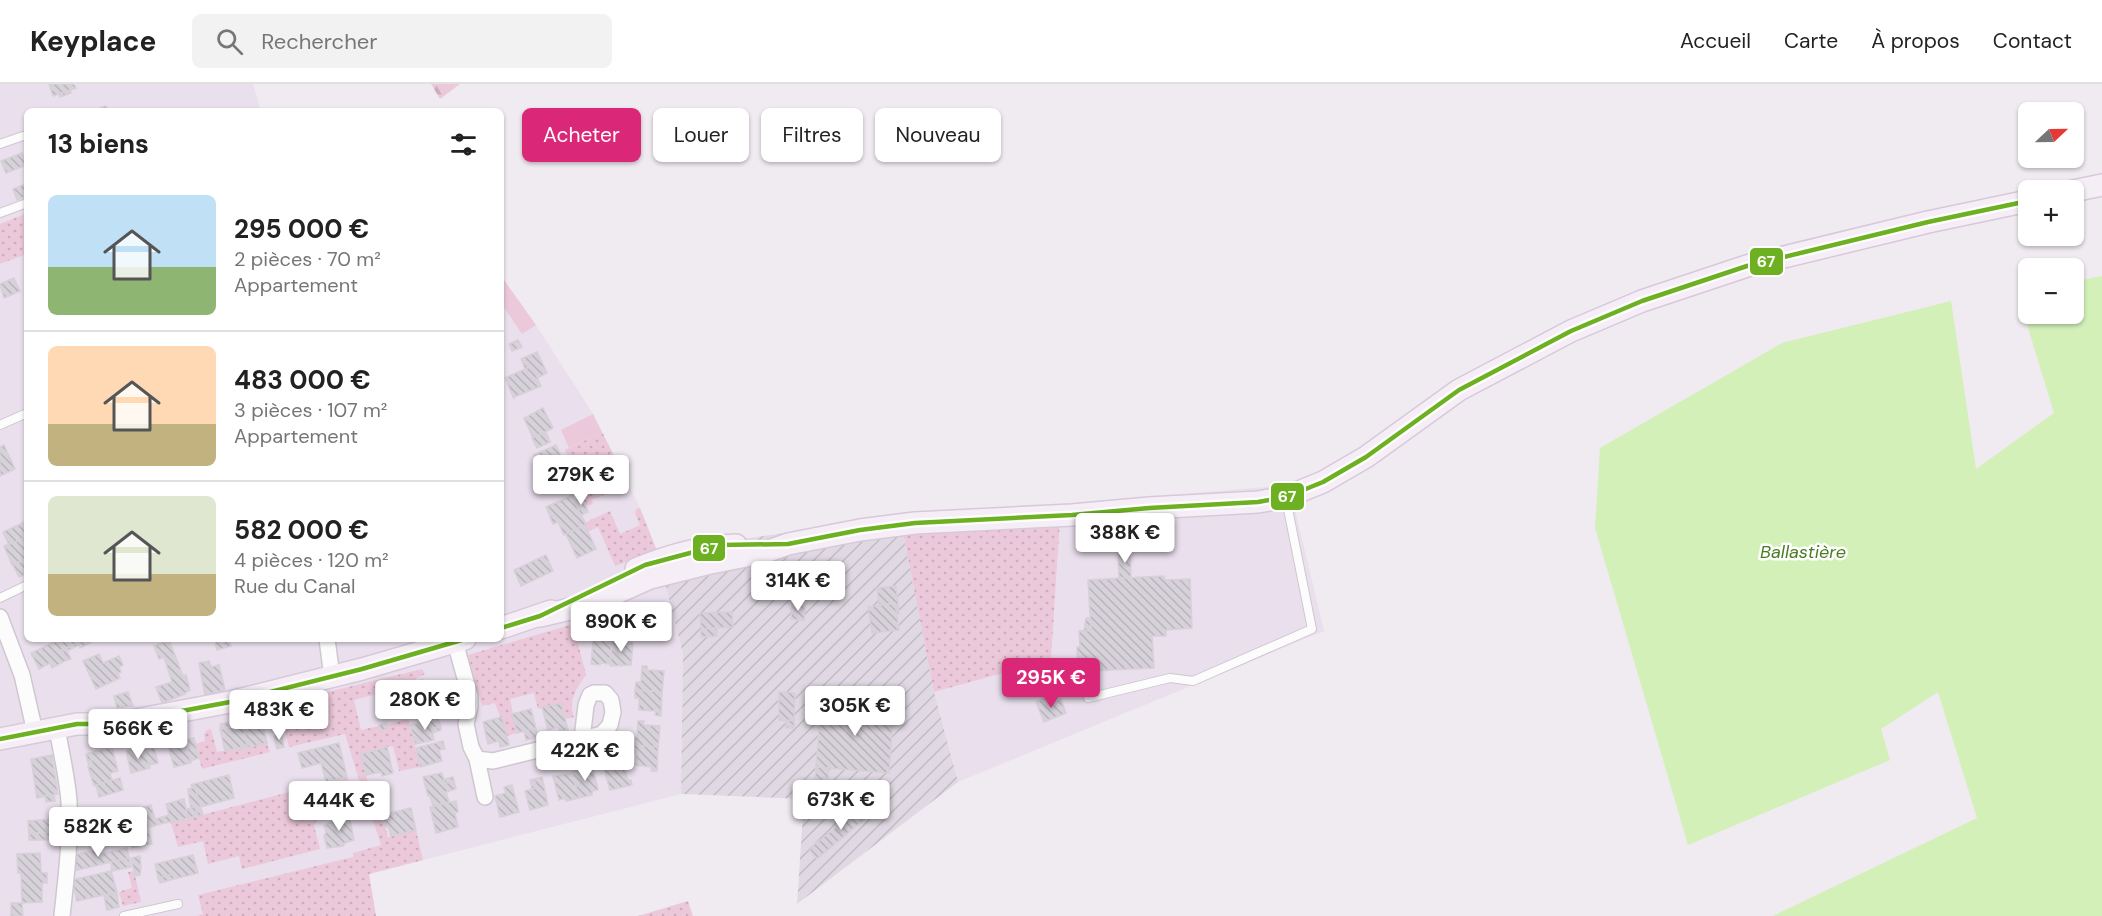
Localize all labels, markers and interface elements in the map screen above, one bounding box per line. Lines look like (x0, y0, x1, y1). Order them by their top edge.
search box (192, 14, 612, 68)
text: Keyplace (30, 23, 156, 60)
icon: search (213, 25, 246, 58)
text: Rechercher (261, 27, 377, 56)
text: Accueil (1680, 27, 1751, 55)
text: Carte (1784, 27, 1838, 55)
text: À propos (1871, 27, 1960, 55)
text: Contact (1993, 27, 2072, 55)
north arrow (2018, 102, 2084, 168)
map controls (2018, 102, 2084, 324)
chip: Acheter (522, 108, 641, 162)
chip: Louer (653, 108, 749, 162)
chip: Filtres (761, 108, 863, 162)
chip: Nouveau (875, 108, 1001, 162)
text: 13 biens (48, 127, 149, 161)
icon: filters (447, 128, 480, 161)
button: + (2018, 180, 2084, 246)
text: 295 000 € (234, 212, 369, 246)
icon: home (96, 219, 168, 291)
text: 2 pièces · 70 m² (234, 246, 381, 272)
line badge: 67 (1749, 247, 1784, 276)
text: 67 (1757, 251, 1776, 272)
button: − (2018, 258, 2084, 324)
text: Appartement (234, 272, 358, 298)
text: 483 000 € (234, 363, 371, 397)
icon: home (96, 370, 168, 442)
text: 3 pièces · 107 m² (234, 397, 387, 423)
text: Appartement (234, 423, 358, 449)
pin: 279K € (532, 455, 630, 506)
text: 279K € (547, 461, 615, 487)
line badge: 67 (1270, 482, 1305, 511)
text: 67 (1278, 486, 1297, 507)
text: 582 000 € (234, 513, 369, 547)
pin: 388K € (1076, 513, 1174, 564)
text: 388K € (1090, 519, 1160, 545)
icon: home (96, 520, 168, 592)
line badge: 67 (692, 534, 726, 562)
text: 67 (700, 538, 719, 559)
water label: Ballastière (1760, 540, 1846, 564)
text: 4 pièces · 120 m² (234, 547, 389, 573)
pin: 314K € (749, 561, 847, 612)
text: 314K € (765, 567, 831, 593)
text: Rue du Canal (234, 573, 355, 599)
pin: 890K € (572, 602, 670, 653)
text: 890K € (585, 608, 657, 634)
pin: 295K € (1002, 658, 1100, 709)
text: 295K € (1016, 664, 1086, 690)
pin: 280K € (376, 680, 474, 731)
text: 280K € (389, 686, 461, 712)
pin: 305K € (806, 686, 904, 737)
pin: 483K € (230, 690, 328, 741)
text: 305K € (819, 692, 891, 718)
text: 483K € (243, 696, 315, 722)
pin: 566K € (89, 709, 187, 760)
text: 566K € (102, 715, 174, 741)
pin: 422K € (536, 731, 634, 782)
text: 422K € (550, 737, 620, 763)
pin: 673K € (792, 780, 890, 831)
pin: 444K € (290, 781, 388, 832)
text: 673K € (807, 786, 875, 812)
text: 444K € (303, 787, 375, 813)
pin: 582K € (49, 807, 147, 858)
text: 582K € (63, 813, 133, 839)

